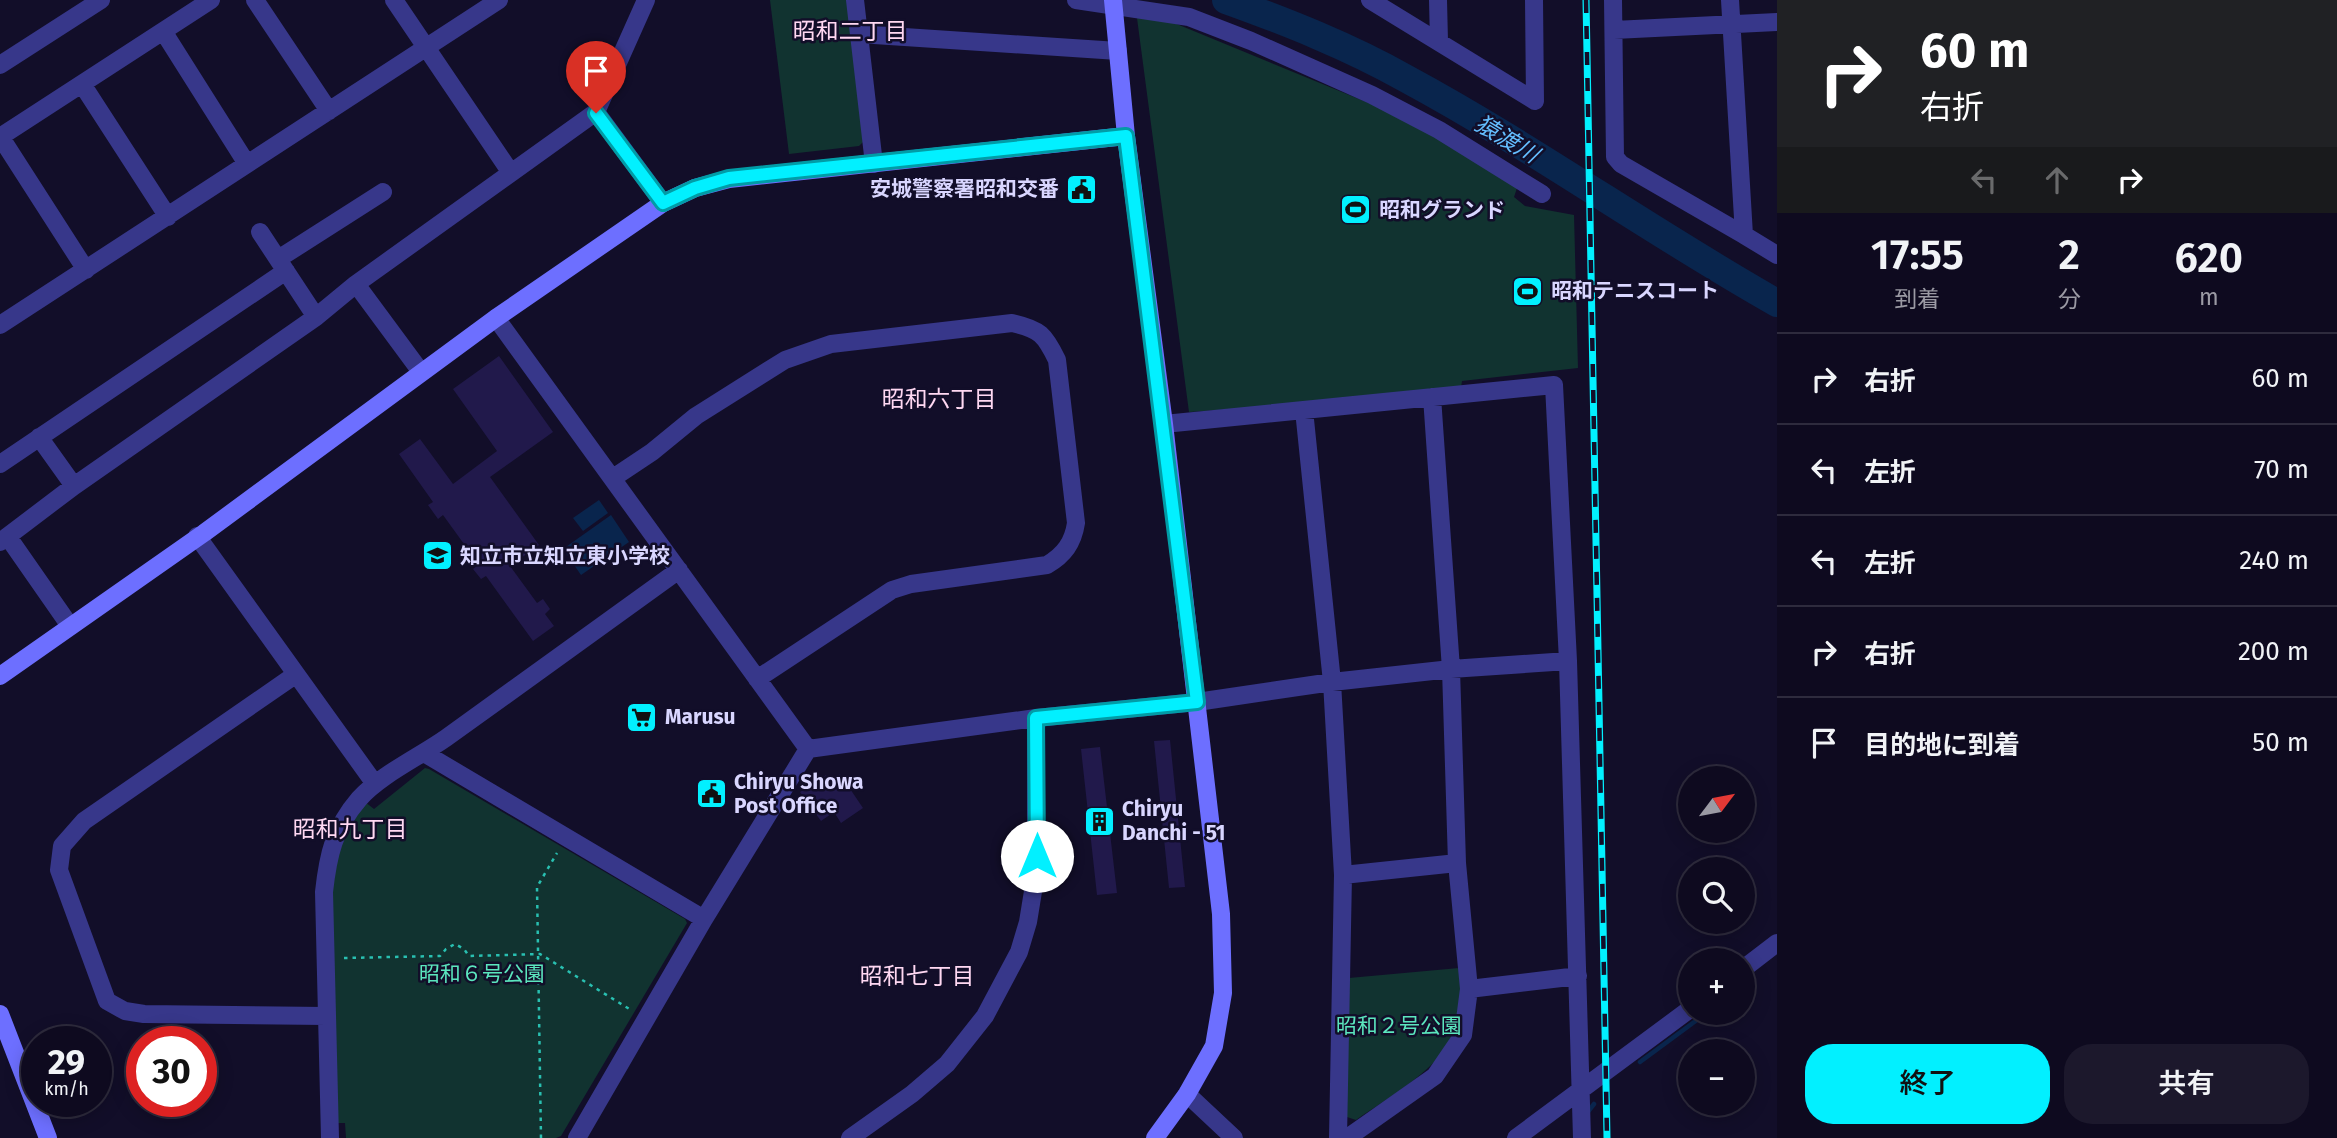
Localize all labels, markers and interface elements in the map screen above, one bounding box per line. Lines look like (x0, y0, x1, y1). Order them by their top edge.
district label: 昭和二丁目 (793, 17, 908, 45)
text: 60 m (1920, 21, 2029, 80)
icon: right (1805, 28, 1896, 119)
pin (566, 41, 626, 113)
icon: arrive (577, 52, 615, 90)
text: 右折 (1920, 88, 1984, 126)
water label: 猿渡川 (1470, 109, 1546, 170)
icon: left (1965, 161, 2003, 199)
icon: ahead (2038, 161, 2076, 199)
icon: right (2111, 161, 2149, 199)
public building icon: 安城警察署昭和交番 (1065, 172, 1099, 206)
place label: 安城警察署昭和交番 (870, 176, 1059, 202)
sports icon: 昭和グランド (1339, 193, 1373, 227)
place label: 昭和グランド (1379, 197, 1505, 223)
text: 17:55 (1871, 230, 1964, 280)
text: 2 (2058, 230, 2080, 280)
text: 620 (2174, 233, 2243, 283)
sports icon: 昭和テニスコート (1511, 274, 1545, 308)
place label: 昭和テニスコート (1551, 278, 1719, 304)
text: m (2199, 283, 2219, 311)
text: 到着 (1894, 285, 1940, 313)
text: 分 (2058, 285, 2081, 313)
icon: right (1805, 360, 1843, 398)
text: 60 m (2251, 363, 2309, 394)
text: 右折 (1864, 366, 1916, 397)
district label: 昭和六丁目 (882, 385, 997, 413)
icon: left (1805, 451, 1843, 489)
text: 70 m (2254, 454, 2309, 485)
text: 左折 (1864, 457, 1916, 488)
school or university icon: 知立市立知立東小学校 (420, 539, 454, 573)
icon: left (1805, 542, 1843, 580)
place label: 知立市立知立東小学校 (460, 543, 670, 569)
text: 240 m (2239, 545, 2309, 576)
text: 左折 (1864, 548, 1916, 579)
icon: right (1805, 633, 1843, 671)
text: 200 m (2238, 636, 2309, 667)
text: 右折 (1864, 639, 1916, 670)
supermarket icon: Marusu (625, 700, 659, 734)
place label: Marusu (665, 704, 736, 730)
icon: arrive (1805, 724, 1843, 762)
text: 50 m (2252, 727, 2309, 758)
text: 目的地に到着 (1864, 730, 2020, 761)
north arrow (1678, 766, 1755, 844)
map controls (1678, 766, 1755, 1116)
place label: Chiryu Showa Post Office (734, 769, 864, 819)
public building icon: Chiryu Showa Post Office (694, 777, 728, 811)
place label: Chiryu Danchi - 51 (1122, 796, 1226, 846)
building icon: Chiryu Danchi - 51 (1082, 804, 1116, 838)
district label: 昭和九丁目 (293, 815, 408, 843)
position arrow (1000, 819, 1074, 893)
button: search (1678, 857, 1755, 934)
button: + (1678, 948, 1755, 1025)
park label: 昭和６号公園 (419, 961, 545, 987)
district label: 昭和七丁目 (860, 962, 975, 990)
park label: 昭和２号公園 (1336, 1013, 1462, 1039)
speed limit sign: 30 (126, 1026, 217, 1117)
button: − (1678, 1039, 1755, 1116)
text: 29 (48, 1041, 85, 1083)
button: 終了 (1805, 1044, 2050, 1124)
button: 共有 (2064, 1044, 2309, 1124)
text: km/h (44, 1078, 89, 1100)

